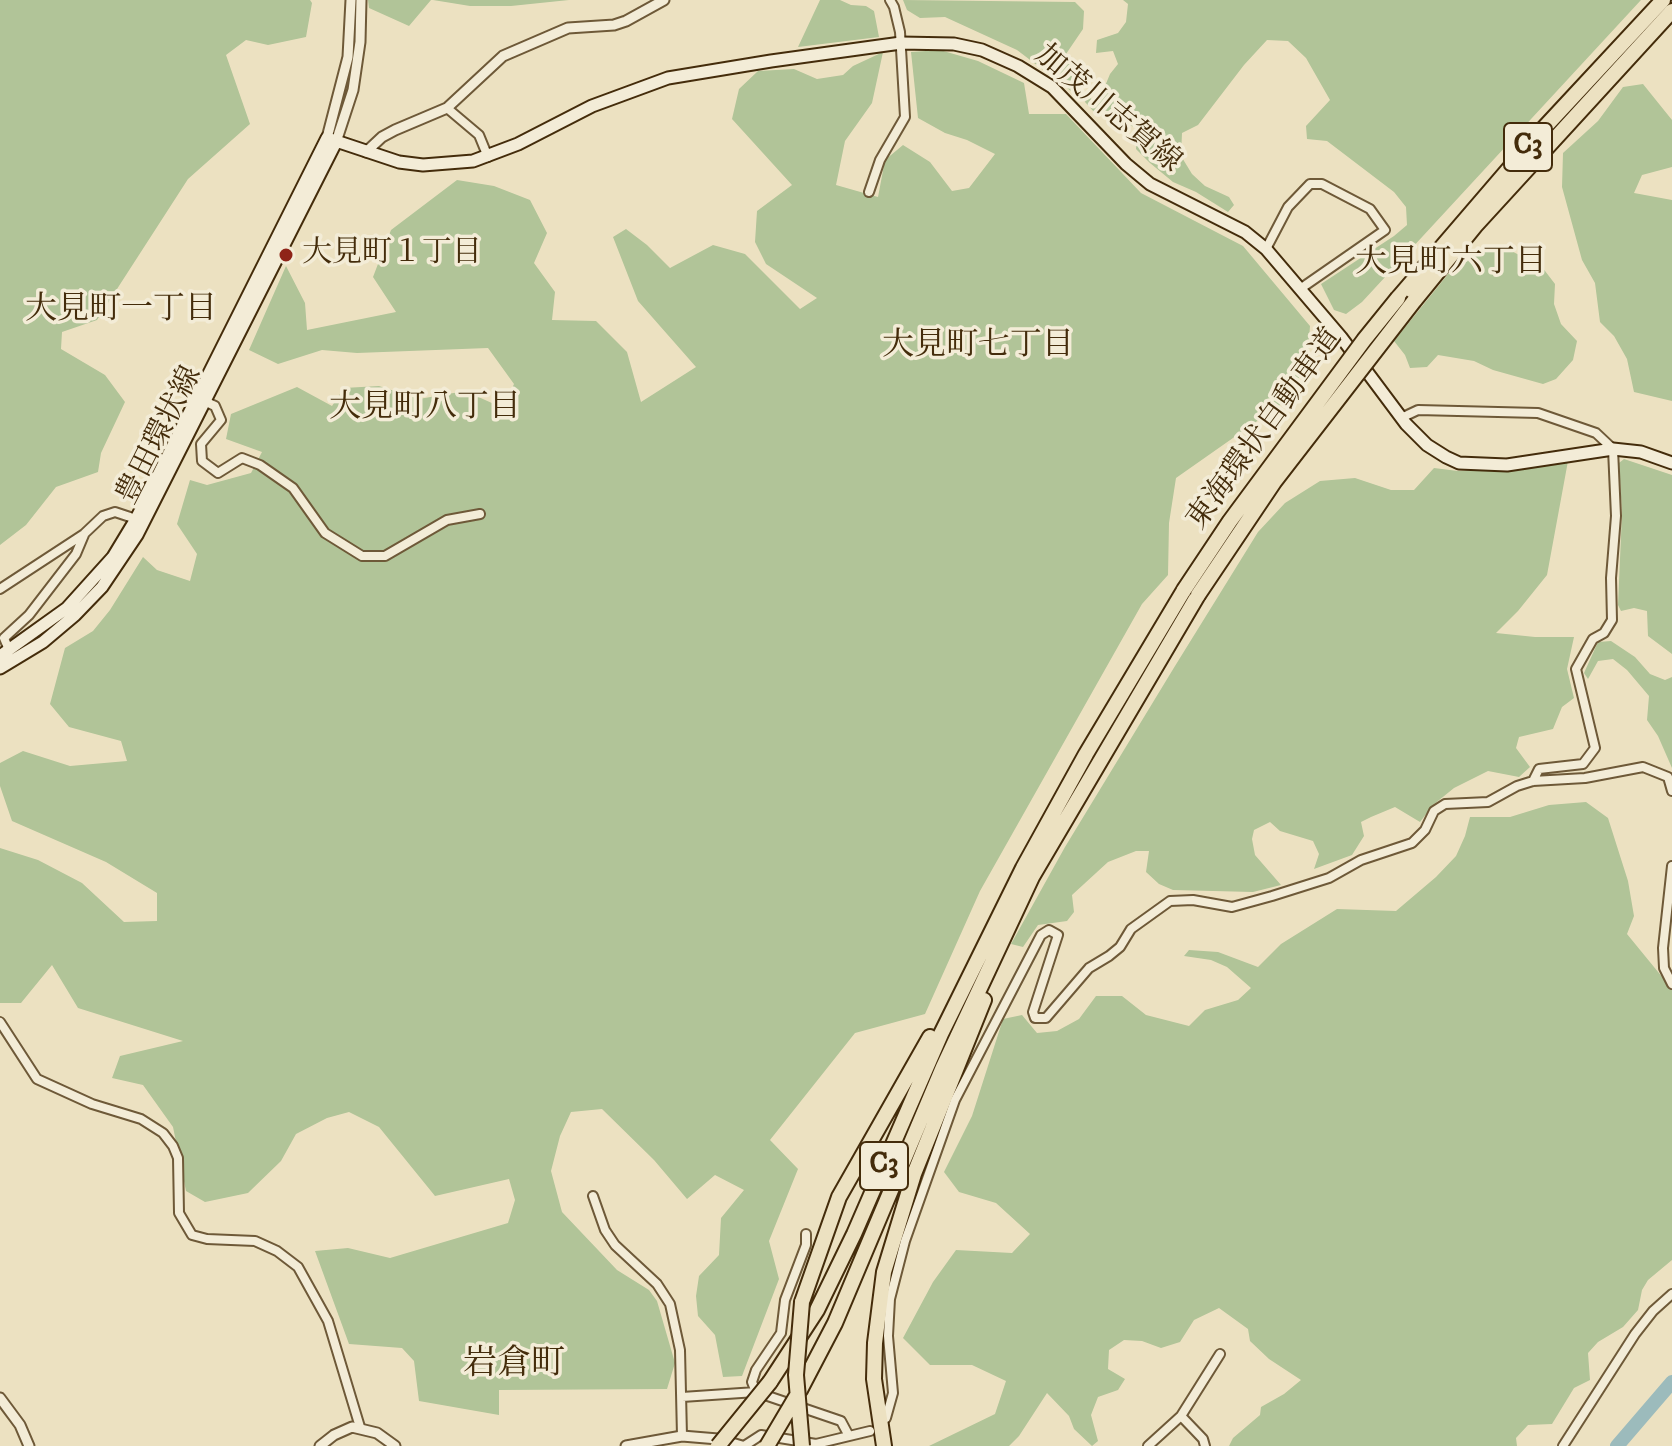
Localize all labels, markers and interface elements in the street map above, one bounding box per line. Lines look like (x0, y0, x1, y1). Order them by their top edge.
street label: 加茂川志賀線 (1026, 38, 1188, 182)
road number: C3 (1504, 123, 1552, 171)
place label: 大見町１丁目 (302, 237, 482, 273)
district label: 大見町六丁目 (1355, 245, 1547, 283)
marker: 大見町１丁目 (277, 246, 295, 264)
district label: 大見町一丁目 (25, 292, 217, 330)
street label: 東海環状自動車道 (1181, 322, 1351, 538)
district label: 大見町七丁目 (882, 328, 1074, 366)
street label: 豊田環状線 (111, 361, 211, 511)
district label: 大見町八丁目 (329, 390, 521, 428)
road number: C3 (860, 1142, 908, 1190)
district label: 岩倉町 (463, 1346, 565, 1386)

